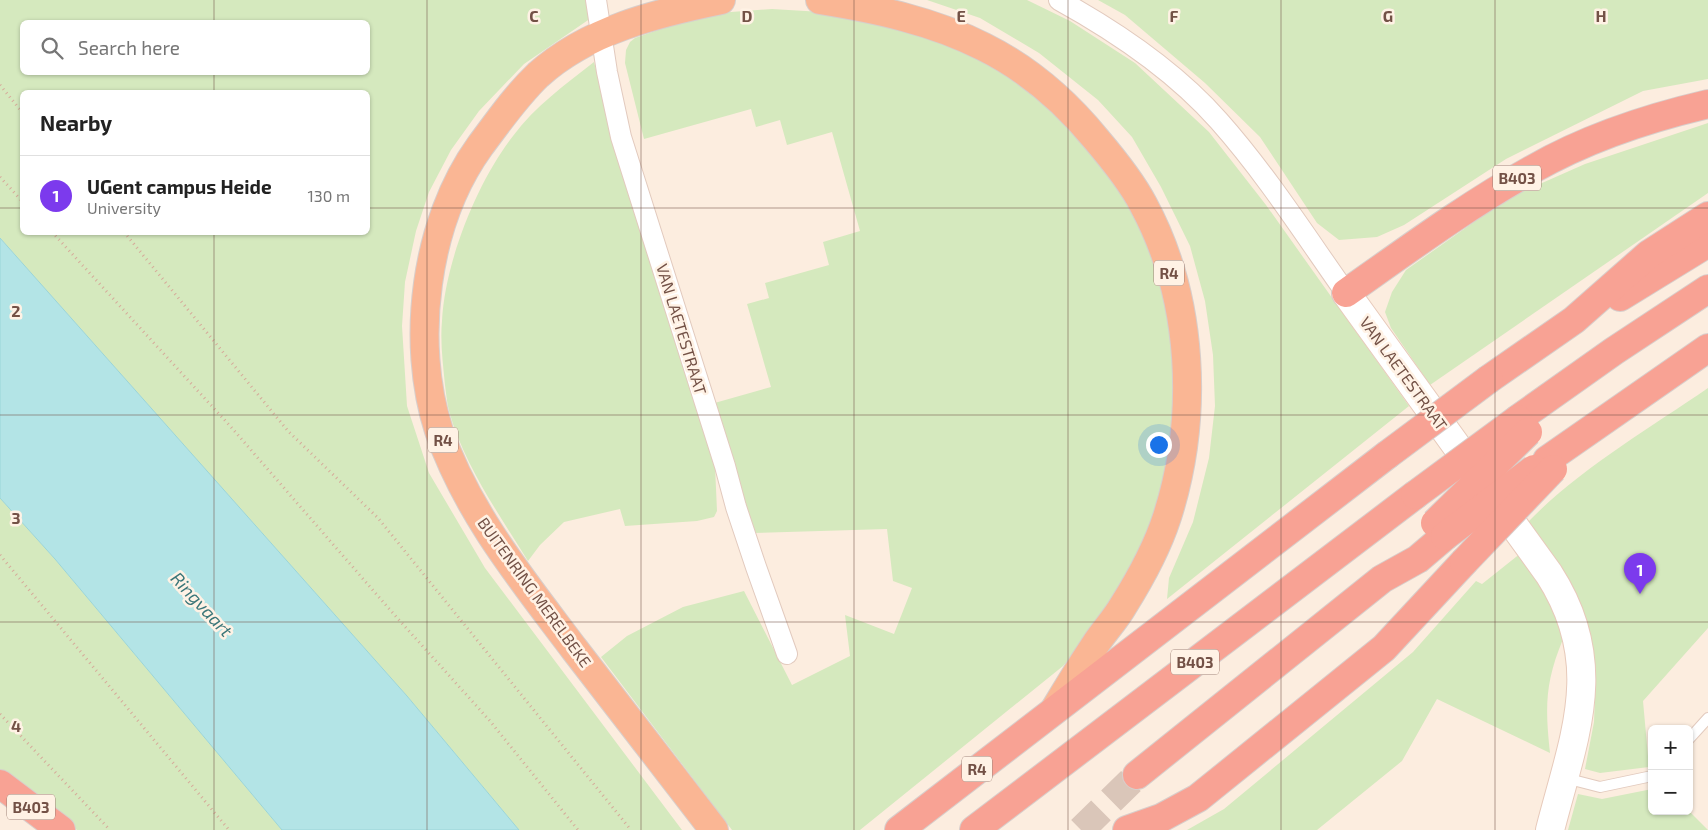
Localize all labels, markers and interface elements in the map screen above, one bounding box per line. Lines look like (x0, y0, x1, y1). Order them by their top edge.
text: C (529, 6, 539, 25)
text: D (742, 6, 753, 25)
text: E (956, 6, 966, 25)
text: F (1170, 6, 1179, 25)
text: G (1383, 6, 1393, 25)
text: H (1595, 6, 1607, 25)
search box (20, 20, 370, 75)
icon: search (38, 34, 66, 62)
text: Search here (78, 36, 180, 59)
text: Nearby (40, 110, 112, 135)
road number: B403 (1493, 166, 1541, 190)
text: UGent campus Heide (87, 175, 272, 198)
text: 1 (53, 186, 59, 205)
text: 130 m (308, 186, 350, 205)
text: University (87, 198, 161, 217)
road number: R4 (1154, 260, 1184, 286)
street label: VAN LAETESTRAAT (653, 261, 711, 397)
text: 2 (11, 301, 21, 320)
street label: VAN LAETESTRAAT (1356, 312, 1452, 434)
road number: R4 (428, 428, 458, 452)
your location (1146, 432, 1172, 458)
text: 3 (11, 508, 21, 527)
street label: BUITENRING MERELBEKE (474, 513, 596, 671)
pin: 1 (1624, 553, 1656, 594)
water label: Ringvaart (167, 567, 238, 641)
road number: B403 (1171, 650, 1219, 674)
text: 4 (11, 716, 21, 735)
map controls (1648, 725, 1693, 815)
button: + (1648, 725, 1693, 770)
road number: R4 (962, 756, 992, 782)
button: − (1648, 770, 1693, 815)
road number: B403 (7, 794, 55, 820)

